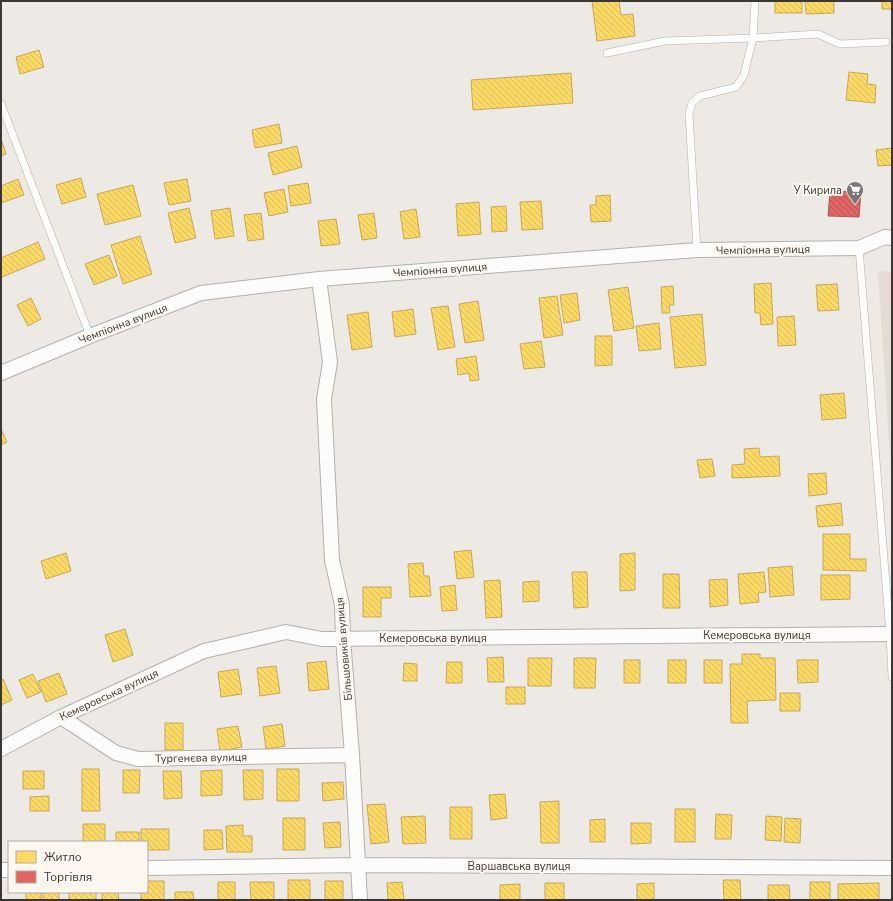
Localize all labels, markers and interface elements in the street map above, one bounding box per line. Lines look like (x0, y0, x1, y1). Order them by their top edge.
supermarket icon: У Кирила (845, 180, 865, 205)
place label: У Кирила (792, 183, 842, 198)
street label: Чемпіонна вулиця (716, 242, 810, 258)
street label: Чемпіонна вулиця (392, 259, 488, 281)
street label: Чемпіонна вулиця (76, 300, 170, 348)
street label: Більшовиків вулиця (332, 597, 356, 701)
street label: Кемеровська вулиця (703, 628, 811, 643)
street label: Кемеровська вулиця (379, 631, 487, 646)
street label: Кемеровська вулиця (57, 666, 161, 724)
street label: Тургенєва вулиця (155, 750, 247, 766)
legend (8, 841, 148, 893)
text: Житло (44, 849, 82, 865)
street label: Варшавська вулиця (468, 859, 571, 874)
text: Торгівля (44, 869, 92, 885)

